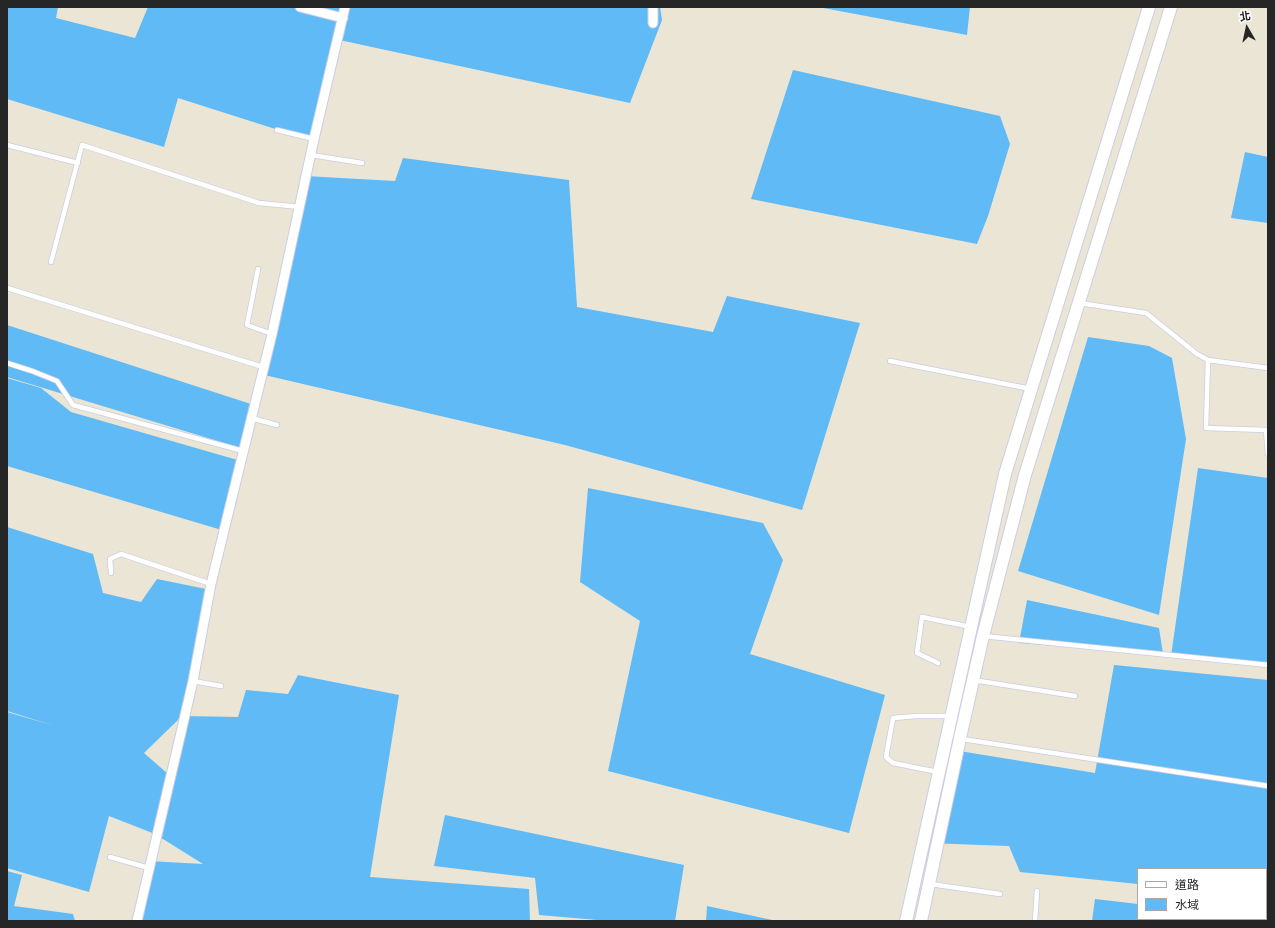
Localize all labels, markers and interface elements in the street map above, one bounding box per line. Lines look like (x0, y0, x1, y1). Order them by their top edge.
north arrow (1227, 8, 1267, 48)
text: 北 (1239, 8, 1252, 24)
legend (1137, 868, 1267, 920)
text: 道路 (1175, 877, 1199, 893)
text: 水域 (1175, 897, 1199, 913)

